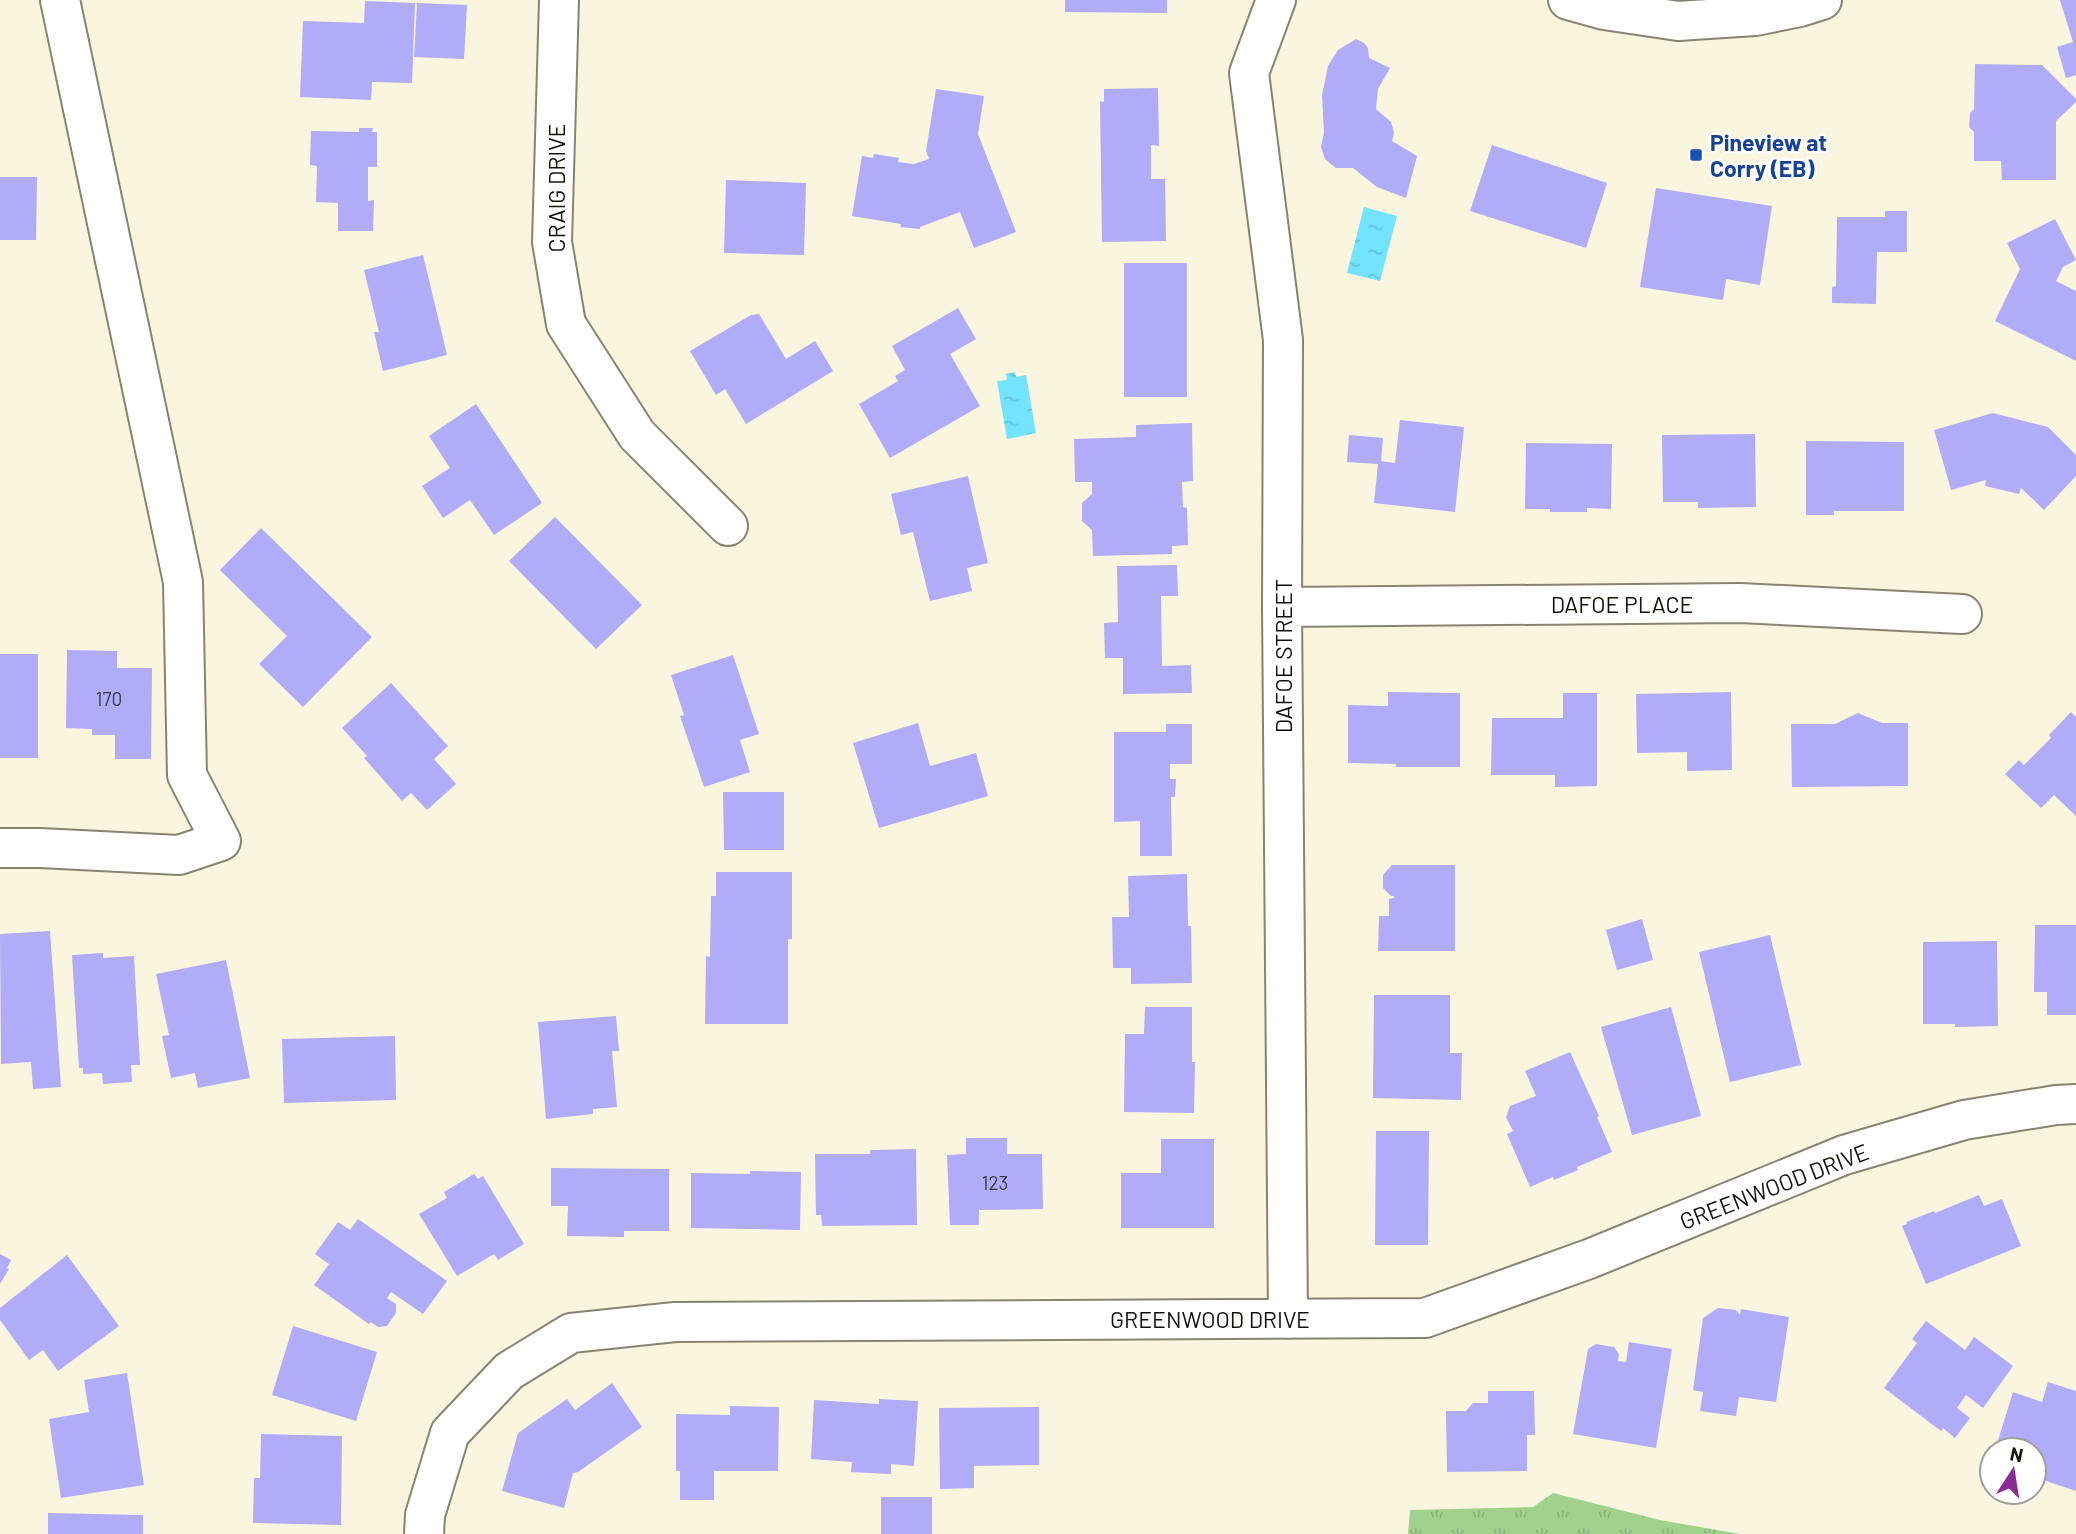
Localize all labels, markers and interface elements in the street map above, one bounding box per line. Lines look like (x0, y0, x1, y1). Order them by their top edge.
street label: CRAIG DRIVE (542, 124, 570, 252)
place label: Pineview at Corry (EB) (1710, 128, 1827, 182)
marker: Pineview at Corry (EB) (1688, 147, 1704, 163)
street label: DAFOE STREET (1269, 579, 1297, 733)
street label: DAFOE PLACE (1551, 590, 1693, 618)
house number: 170 (96, 687, 122, 710)
street label: GREENWOOD DRIVE (1676, 1137, 1872, 1235)
house number: 123 (982, 1171, 1008, 1194)
street label: GREENWOOD DRIVE (1110, 1305, 1310, 1333)
north arrow (1978, 1436, 2048, 1506)
text: N (2008, 1441, 2025, 1466)

